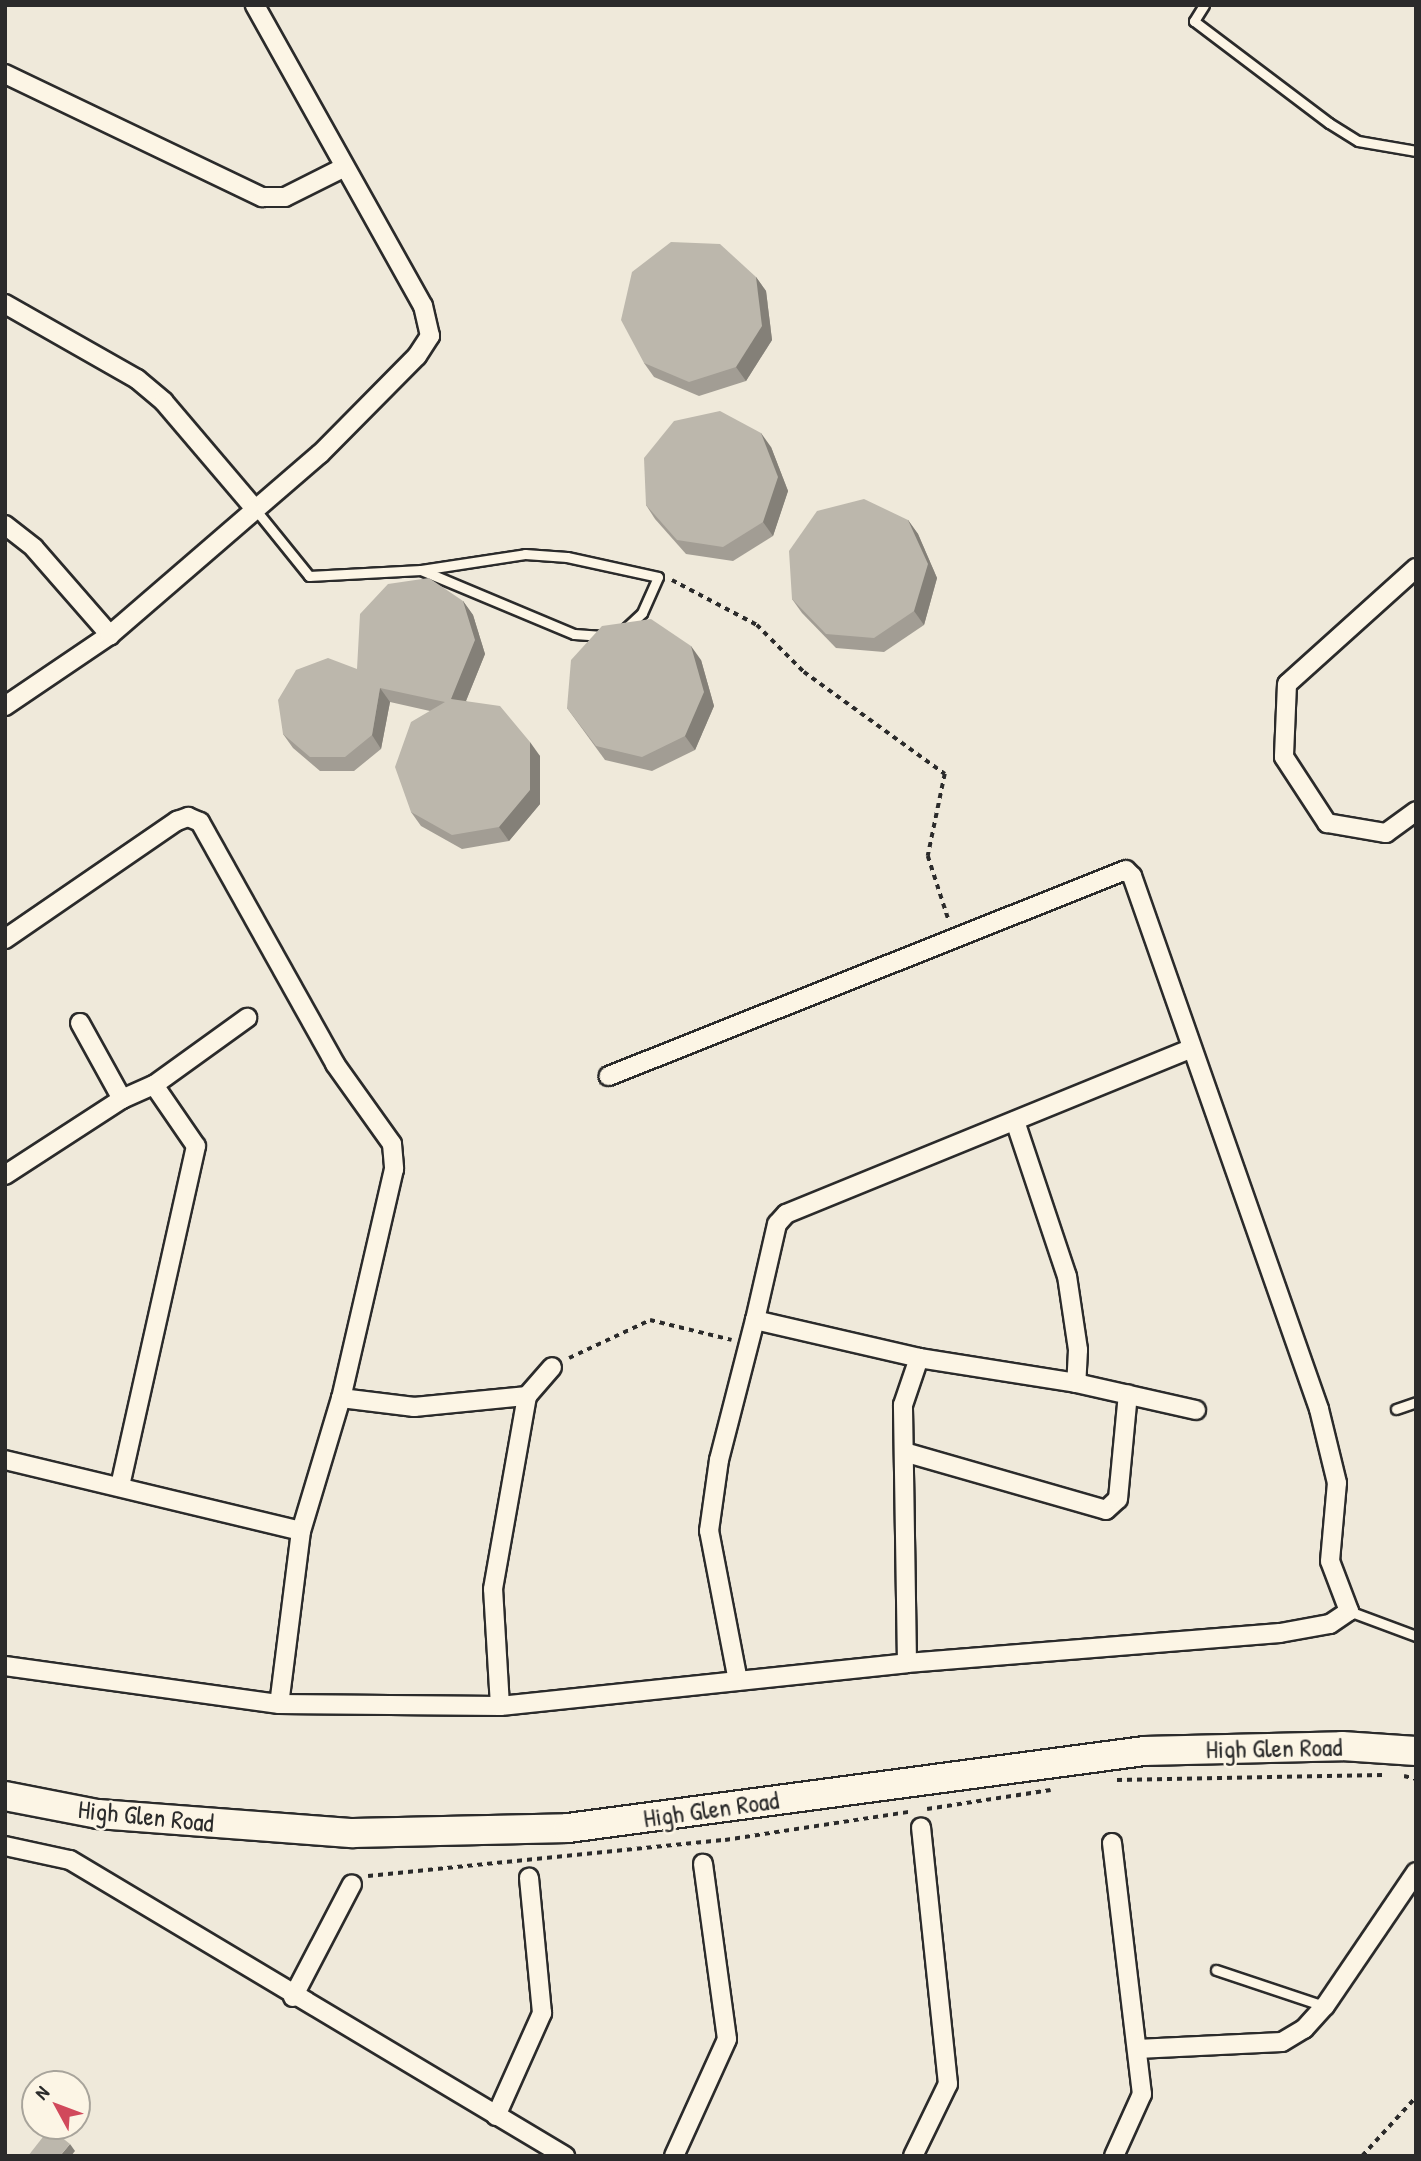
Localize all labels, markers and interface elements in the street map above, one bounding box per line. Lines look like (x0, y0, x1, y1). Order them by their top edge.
street label: High Glen Road (1205, 1731, 1343, 1765)
street label: High Glen Road (641, 1784, 781, 1834)
street label: High Glen Road (76, 1793, 216, 1839)
north arrow (21, 2070, 91, 2140)
text: N (29, 2080, 55, 2105)

